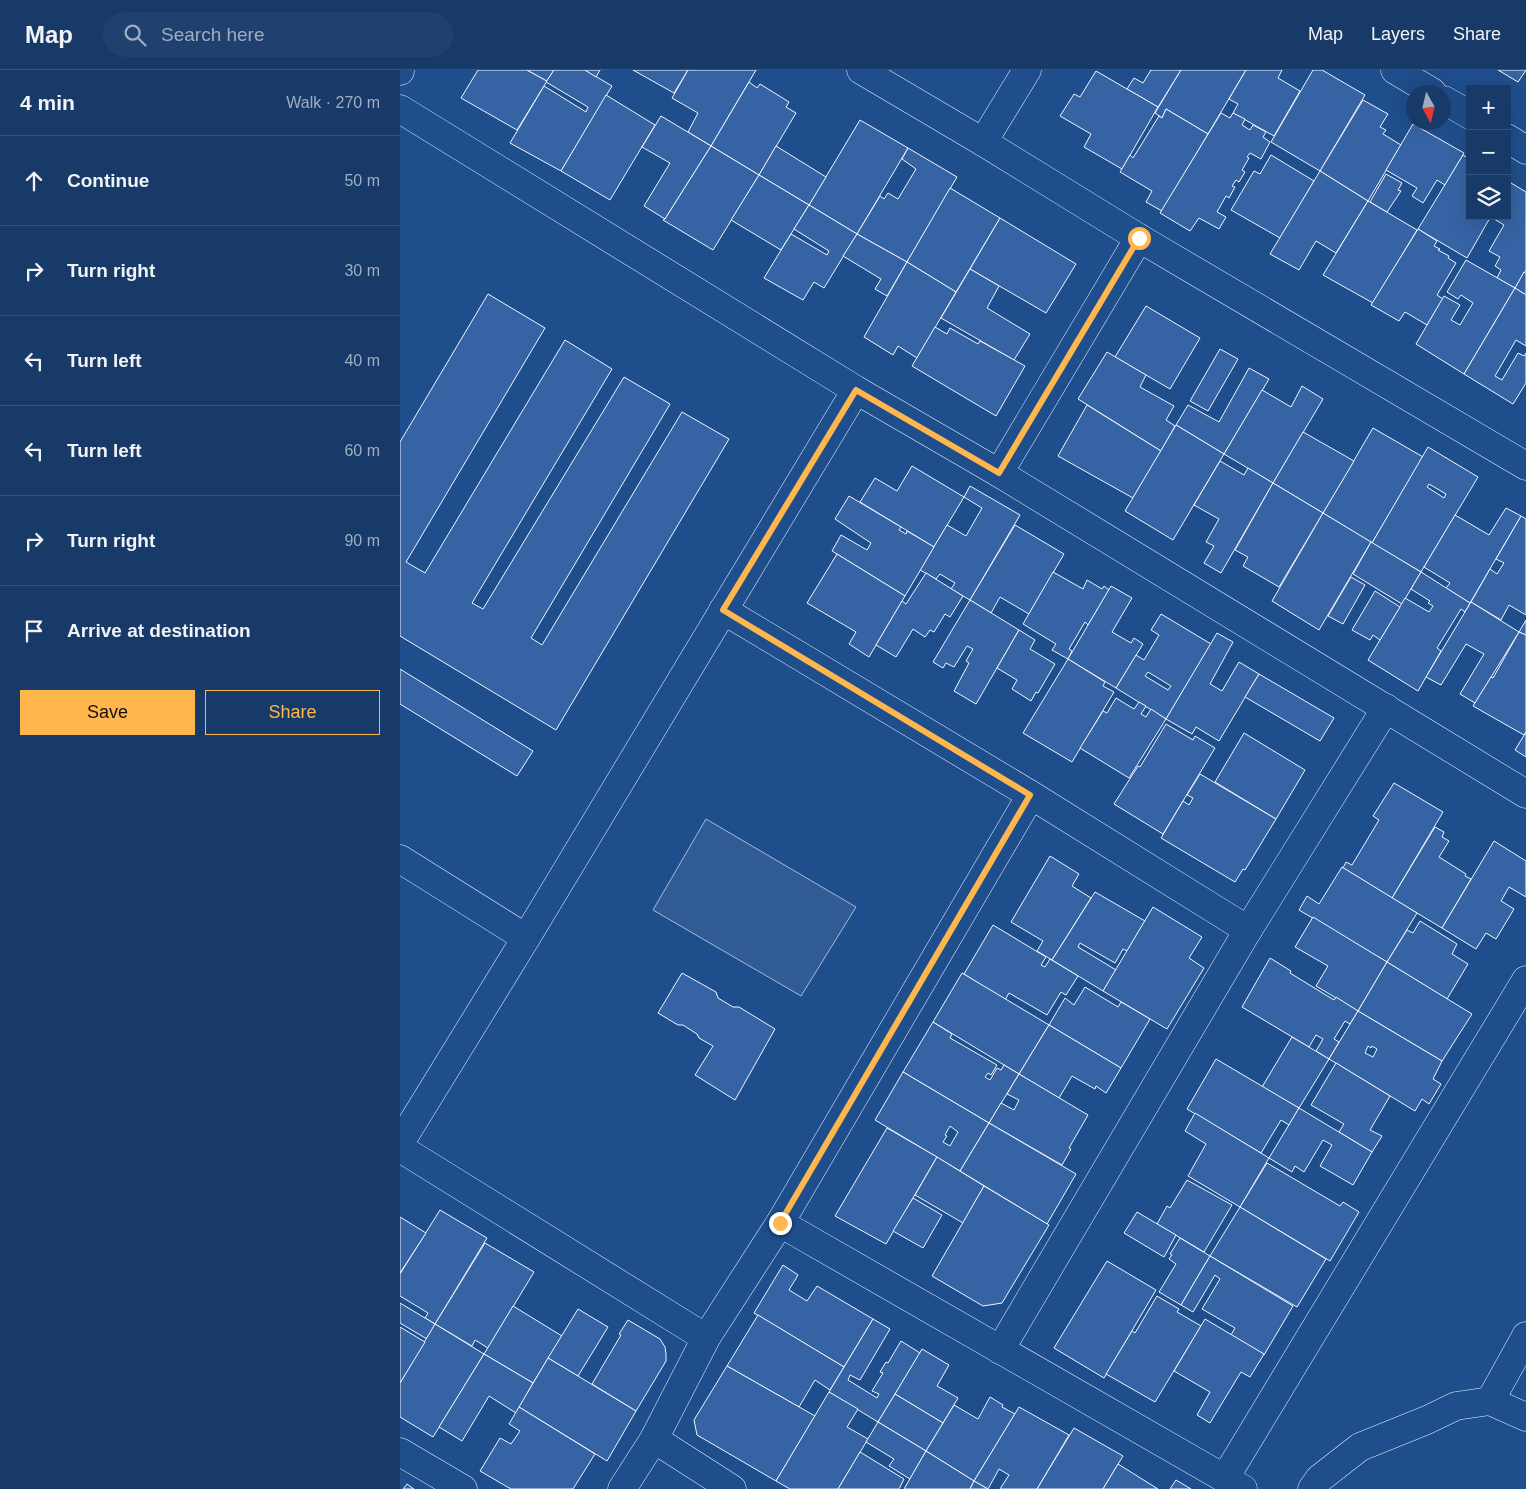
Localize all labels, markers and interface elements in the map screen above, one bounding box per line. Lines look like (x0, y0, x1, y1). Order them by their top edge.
search box (103, 12, 453, 57)
text: Map (25, 21, 73, 48)
icon: search (121, 21, 149, 49)
text: Search here (161, 24, 265, 45)
text: Map (1308, 24, 1343, 44)
text: Layers (1371, 24, 1425, 44)
text: Share (1453, 24, 1501, 44)
north arrow (1406, 85, 1451, 130)
map controls (1466, 85, 1511, 220)
button: + (1466, 85, 1511, 130)
text: 4 min (20, 91, 75, 114)
text: Walk · 270 m (286, 94, 380, 111)
button: − (1466, 130, 1511, 175)
icon: ahead (20, 167, 48, 195)
text: Continue (67, 170, 149, 191)
text: 50 m (344, 172, 380, 189)
button: layers (1466, 175, 1511, 220)
route start (1128, 227, 1151, 250)
icon: right (20, 257, 48, 285)
text: Turn right (67, 260, 155, 281)
text: 30 m (344, 262, 380, 279)
icon: left (20, 347, 48, 375)
text: Turn left (67, 350, 142, 371)
text: 40 m (344, 352, 380, 369)
icon: left (20, 437, 48, 465)
text: Turn left (67, 440, 142, 461)
text: 60 m (344, 442, 380, 459)
icon: right (20, 527, 48, 555)
text: Turn right (67, 530, 155, 551)
text: 90 m (344, 532, 380, 549)
icon: arrive (20, 617, 48, 645)
text: Arrive at destination (67, 620, 251, 641)
button: Save (20, 690, 195, 735)
button: Share (205, 690, 380, 735)
route end (769, 1212, 792, 1235)

